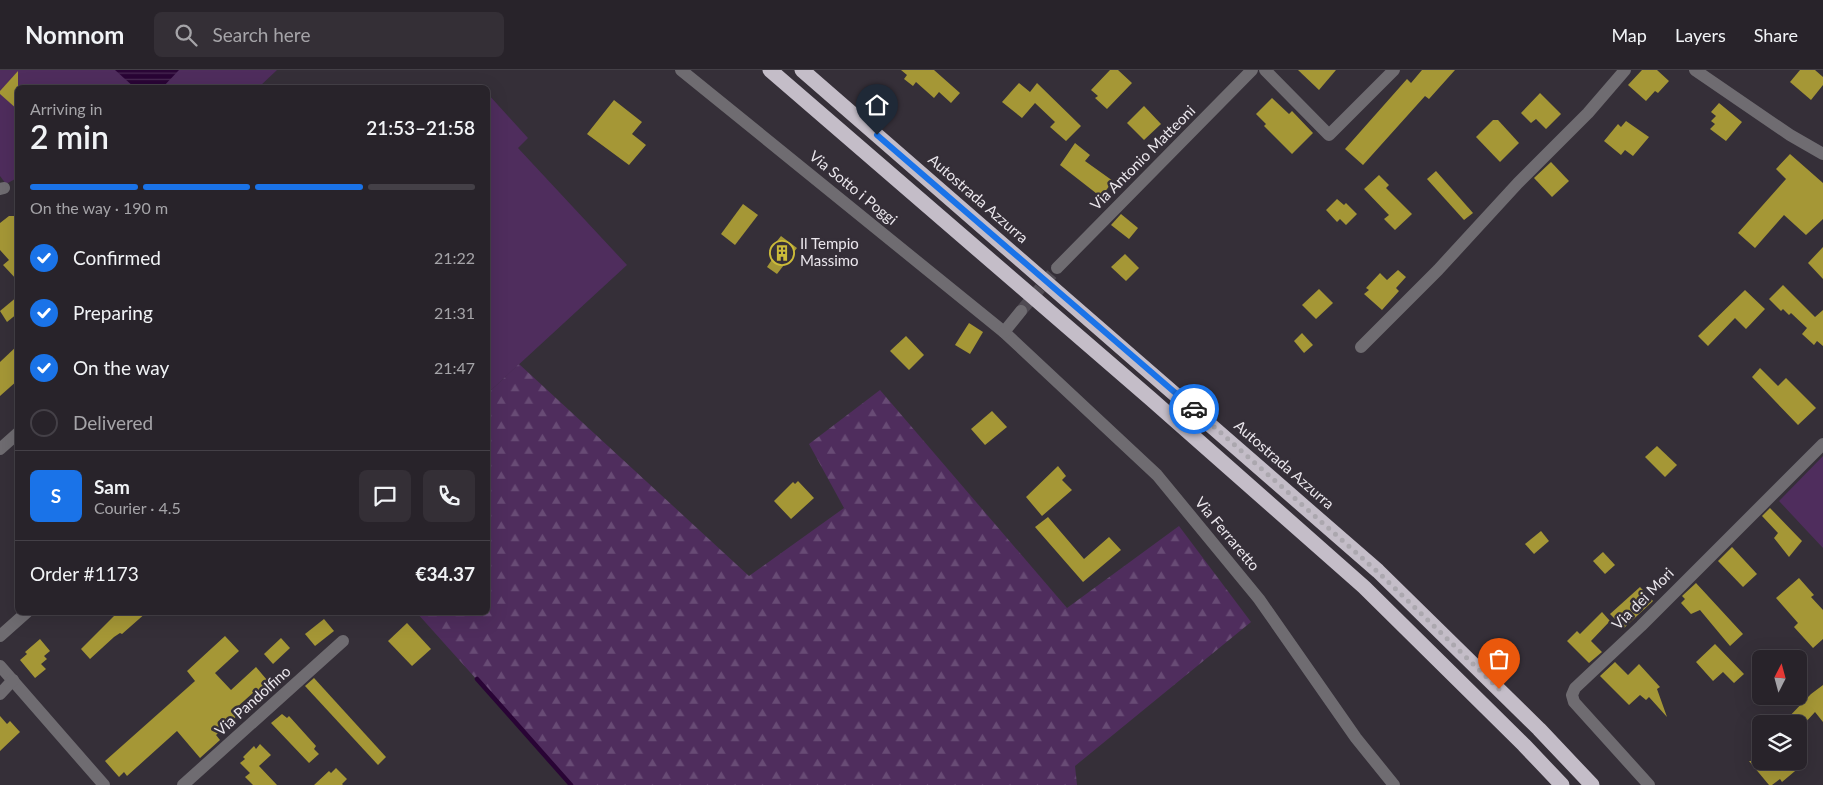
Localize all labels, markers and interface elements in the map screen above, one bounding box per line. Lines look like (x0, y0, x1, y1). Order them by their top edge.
search box (154, 12, 504, 57)
text: Nomnom (25, 20, 124, 49)
icon: search (172, 21, 200, 49)
text: Search here (212, 23, 310, 46)
text: Map (1611, 24, 1647, 46)
text: Layers (1675, 24, 1726, 46)
text: Share (1754, 24, 1798, 46)
pin (856, 84, 898, 135)
icon: home (863, 91, 891, 119)
text: Arriving in (30, 99, 103, 118)
street label: Via Antonio Matteoni (1086, 101, 1198, 213)
text: 21:53–21:58 (366, 116, 475, 139)
text: 2 min (30, 117, 109, 156)
street label: Via Sotto i Poggi (806, 146, 901, 228)
street label: Autostrada Azzurra (925, 150, 1032, 246)
text: On the way · 190 m (30, 198, 168, 217)
place label: Il Tempio Massimo (800, 234, 859, 269)
building icon: Il Tempio Massimo (769, 240, 795, 266)
icon: check (30, 244, 58, 272)
text: Confirmed (73, 246, 161, 269)
text: 21:22 (434, 248, 475, 267)
icon: check (30, 299, 58, 327)
text: Preparing (73, 301, 153, 324)
text: 21:31 (434, 303, 475, 322)
icon: check (30, 354, 58, 382)
text: On the way (73, 356, 169, 379)
text: 21:47 (434, 358, 475, 377)
courier (1169, 384, 1219, 434)
icon: car (1180, 395, 1208, 423)
text: Delivered (73, 411, 153, 434)
street label: Autostrada Azzurra (1231, 416, 1338, 512)
button: chat (359, 470, 411, 522)
button: phone (423, 470, 475, 522)
text: Sam (94, 475, 130, 498)
text: S (51, 484, 61, 507)
street label: Via Ferraretto (1192, 493, 1264, 574)
text: Courier · 4.5 (94, 498, 181, 517)
text: Order #1173 (30, 562, 139, 585)
text: €34.37 (415, 562, 475, 585)
street label: Via dei Mori (1608, 564, 1677, 633)
pin (1478, 638, 1520, 689)
icon: bag (1485, 645, 1513, 673)
north arrow (1752, 650, 1808, 705)
map controls (1752, 650, 1807, 770)
street label: Via Pandolfino (211, 662, 294, 739)
button: layers (1752, 715, 1807, 770)

